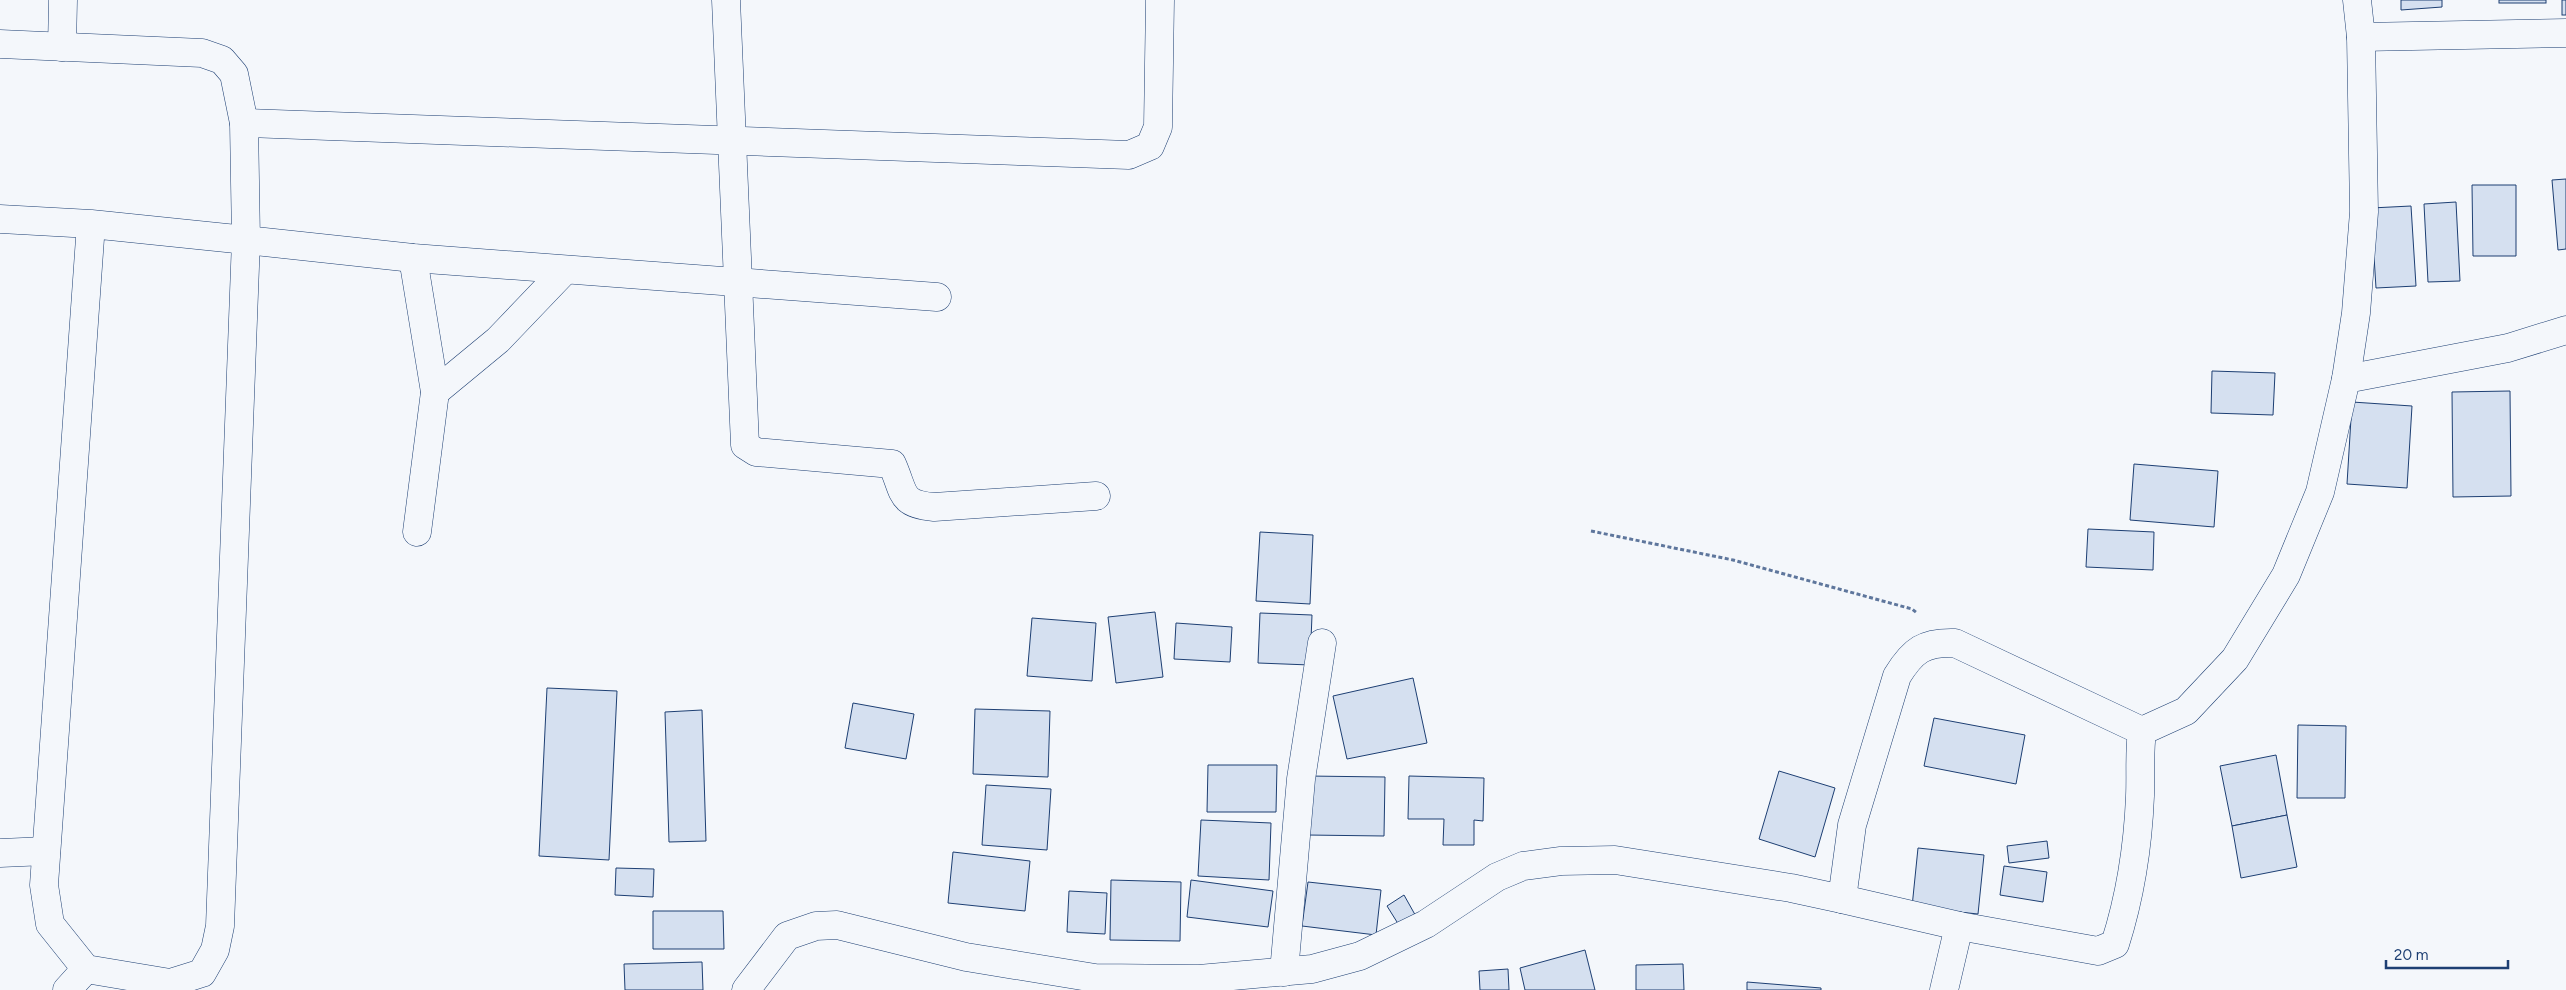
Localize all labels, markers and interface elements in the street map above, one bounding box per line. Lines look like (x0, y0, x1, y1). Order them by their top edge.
scale bar (2386, 938, 2508, 970)
text: 20 m (2394, 946, 2428, 964)

